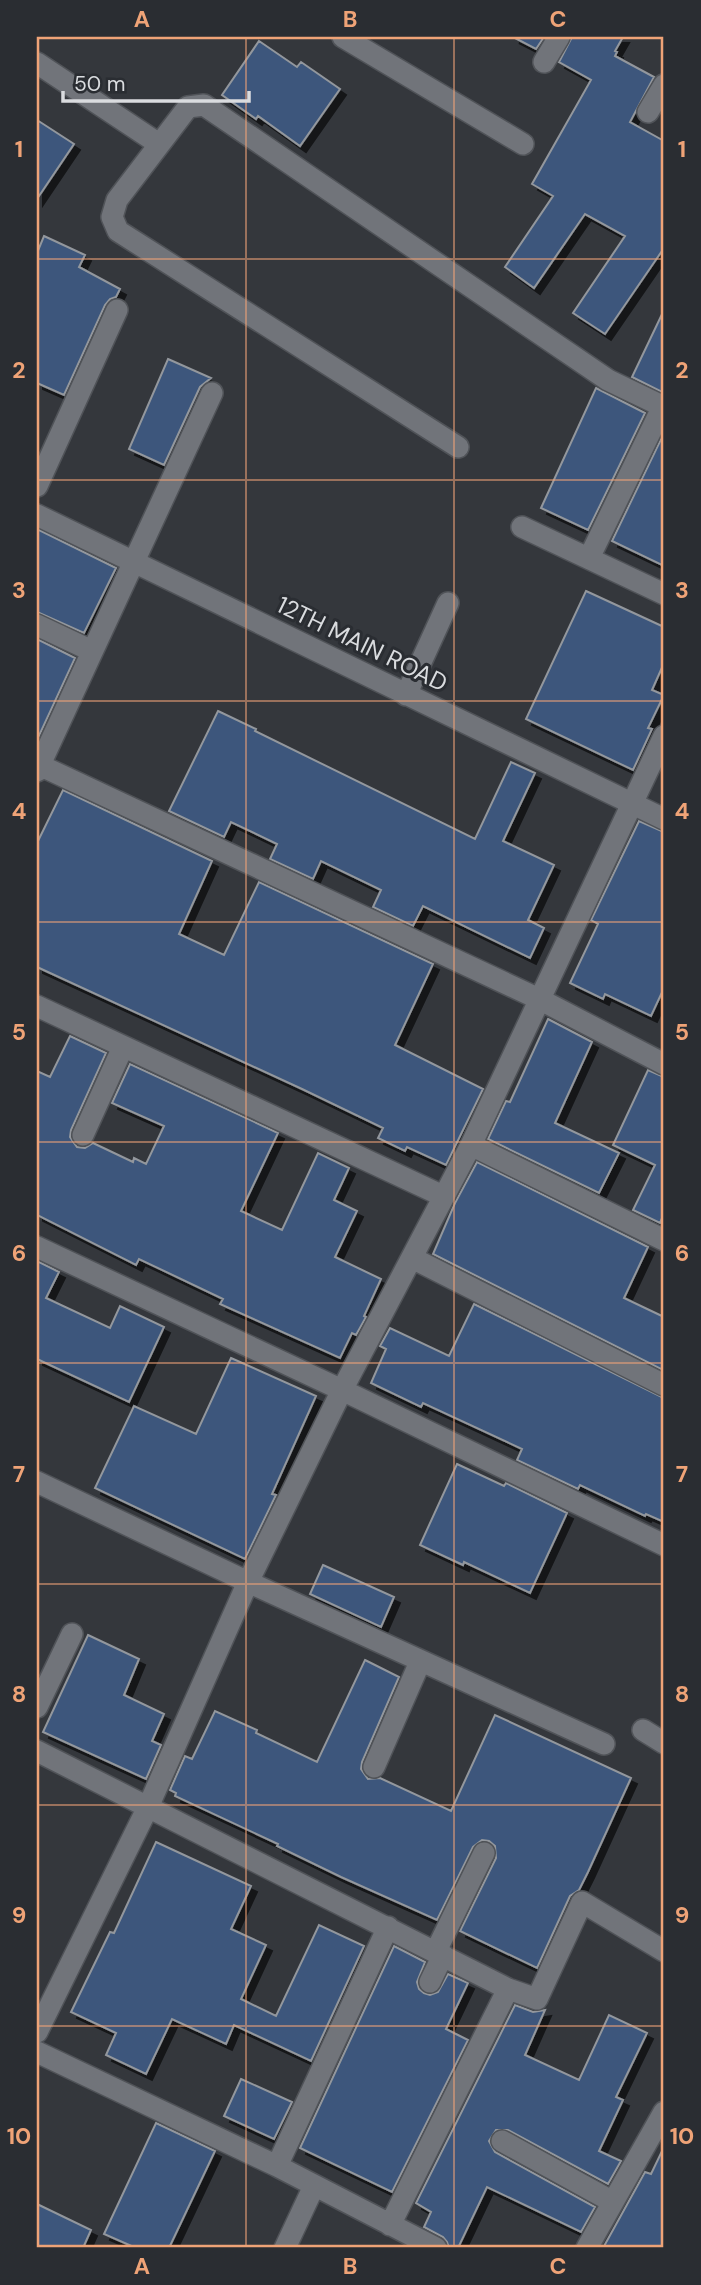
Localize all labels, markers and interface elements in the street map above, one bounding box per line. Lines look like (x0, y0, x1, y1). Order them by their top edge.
text: A (134, 4, 150, 34)
text: B (343, 4, 357, 34)
text: C (550, 4, 566, 34)
scale bar (63, 60, 248, 104)
text: 50 m (74, 70, 125, 98)
text: 1 (15, 134, 23, 164)
text: 1 (678, 134, 686, 164)
text: 2 (12, 355, 26, 385)
text: 2 (675, 355, 689, 385)
text: 3 (12, 575, 26, 605)
text: 3 (675, 575, 689, 605)
street label: 12TH MAIN ROAD (272, 589, 452, 698)
text: 4 (12, 796, 27, 826)
text: 4 (675, 796, 690, 826)
text: 5 (12, 1017, 26, 1047)
text: 5 (675, 1017, 689, 1047)
text: 6 (12, 1238, 26, 1268)
text: 6 (675, 1238, 689, 1268)
text: 7 (13, 1459, 25, 1489)
text: 7 (676, 1459, 688, 1489)
text: 8 (12, 1679, 26, 1709)
text: 8 (675, 1679, 689, 1709)
text: 9 (12, 1900, 26, 1930)
text: 9 (675, 1900, 689, 1930)
text: 10 (7, 2121, 31, 2151)
text: 10 (670, 2121, 694, 2151)
text: A (134, 2251, 150, 2281)
text: B (343, 2251, 357, 2281)
text: C (550, 2251, 566, 2281)

